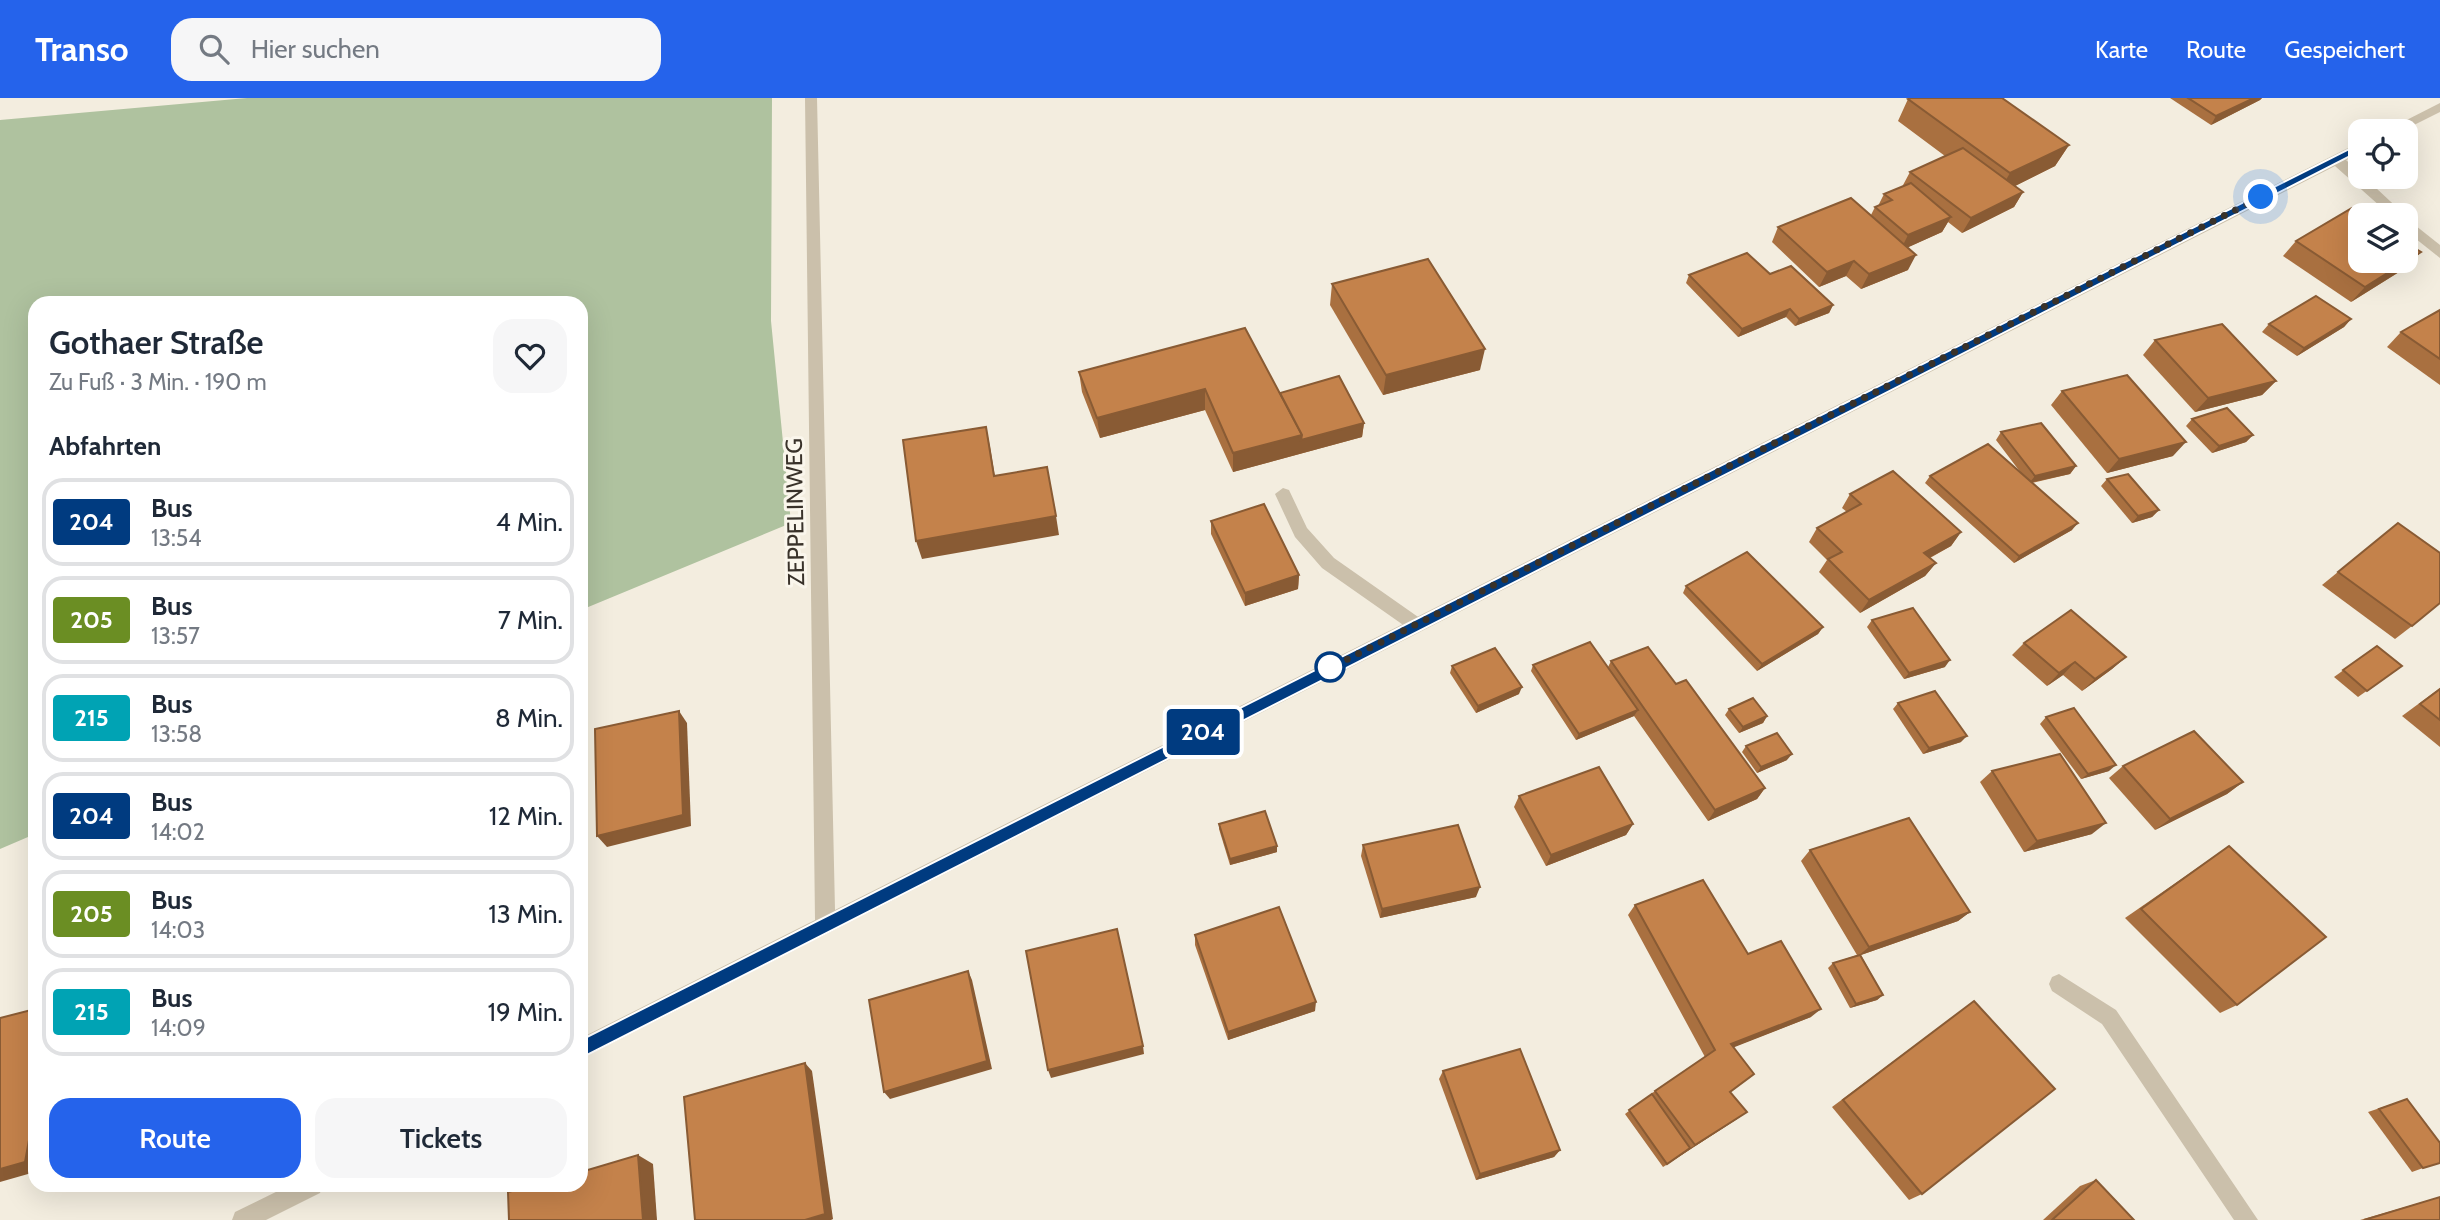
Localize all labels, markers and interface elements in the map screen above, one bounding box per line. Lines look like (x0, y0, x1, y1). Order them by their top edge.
search box (171, 18, 661, 81)
text: Transo (35, 29, 129, 69)
icon: search (195, 30, 233, 68)
text: Hier suchen (251, 33, 380, 65)
text: Karte (2095, 35, 2148, 64)
text: Route (2186, 35, 2246, 64)
text: Gespeichert (2284, 35, 2405, 64)
map controls (2348, 119, 2418, 273)
button: locate (2348, 119, 2418, 189)
your location (2243, 179, 2278, 214)
button: layers (2348, 203, 2418, 273)
button: heart (493, 319, 567, 393)
text: Gothaer Straße (49, 322, 264, 362)
text: Zu Fuß · 3 Min. · 190 m (49, 368, 267, 396)
text: Abfahrten (49, 430, 161, 462)
street label: ZEPPELINWEG (780, 438, 810, 586)
text: Bus (151, 492, 192, 524)
text: 4 Min. (496, 506, 563, 538)
text: 204 (69, 507, 114, 536)
text: 13:54 (151, 524, 201, 552)
text: Bus (151, 590, 192, 622)
text: 7 Min. (498, 604, 563, 636)
text: 205 (70, 605, 113, 634)
text: 13:57 (151, 622, 200, 650)
unlabelled marker (1315, 652, 1345, 682)
text: Bus (151, 688, 192, 720)
text: 8 Min. (495, 702, 563, 734)
text: 215 (74, 703, 109, 732)
line badge: 204 (1163, 709, 1243, 755)
text: 204 (1181, 717, 1225, 746)
text: 13:58 (151, 720, 202, 748)
text: Bus (151, 786, 192, 818)
text: 12 Min. (489, 800, 563, 832)
text: 204 (69, 801, 114, 830)
text: 14:02 (151, 818, 205, 846)
text: Bus (151, 884, 192, 916)
text: 13 Min. (488, 898, 563, 930)
text: 205 (70, 899, 113, 928)
text: 14:03 (151, 916, 205, 944)
text: Bus (151, 982, 192, 1014)
text: 19 Min. (488, 996, 563, 1028)
text: 215 (74, 997, 109, 1026)
text: 14:09 (151, 1014, 206, 1042)
button: Route (49, 1098, 301, 1178)
button: Tickets (315, 1098, 567, 1178)

